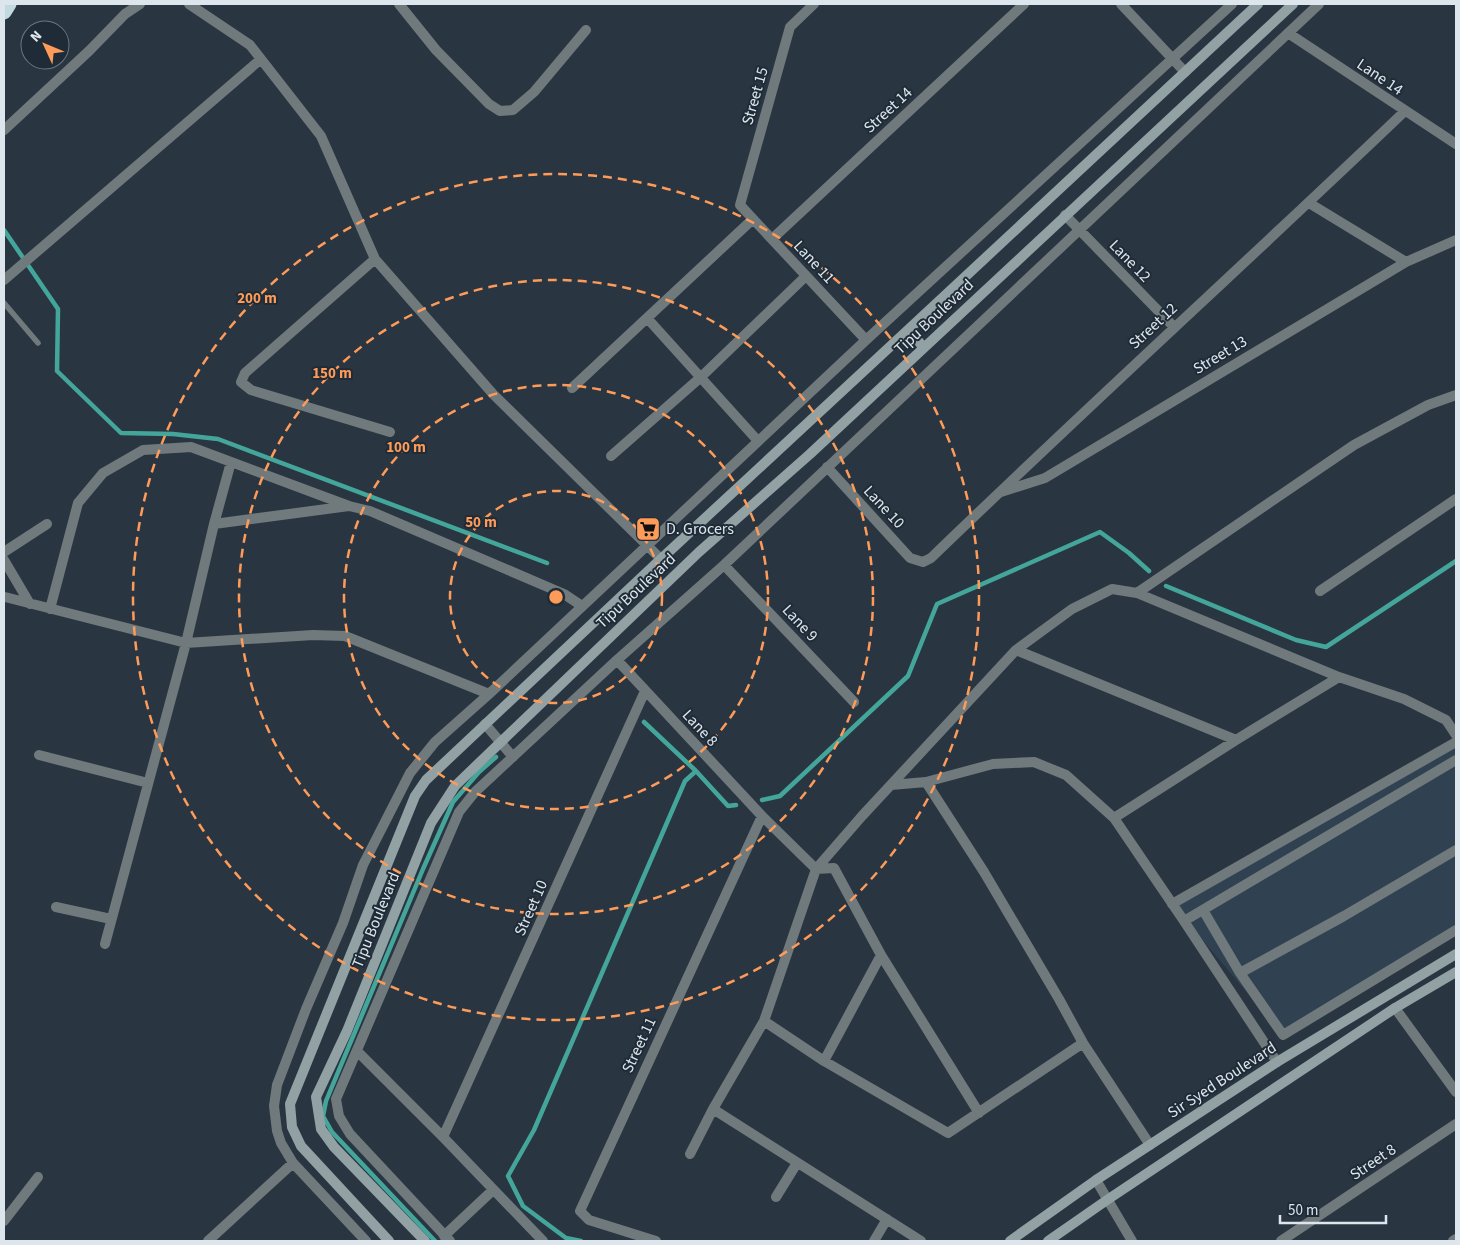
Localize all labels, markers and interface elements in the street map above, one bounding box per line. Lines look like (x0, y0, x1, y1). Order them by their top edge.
north arrow (20, 20, 70, 70)
text: N (26, 26, 47, 47)
street label: Lane 14 (1352, 53, 1408, 101)
street label: Street 15 (736, 64, 774, 127)
street label: Street 14 (859, 82, 917, 138)
street label: Lane 12 (1104, 235, 1156, 287)
street label: Lane 11 (788, 236, 840, 288)
street label: Tipu Boulevard (889, 274, 979, 360)
text: 200 m (237, 288, 277, 309)
street label: Street 12 (1124, 298, 1182, 354)
street label: Street 13 (1189, 330, 1251, 380)
text: 150 m (312, 363, 352, 384)
text: 100 m (386, 437, 426, 458)
street label: Lane 10 (858, 481, 910, 533)
text: 50 m (465, 512, 497, 533)
supermarket icon: D. Grocers (635, 516, 661, 542)
place label: D. Grocers (666, 518, 734, 540)
street label: Tipu Boulevard (591, 548, 681, 634)
centre of rings (547, 588, 565, 606)
street label: Lane 9 (777, 600, 823, 647)
street label: Lane 8 (677, 705, 723, 752)
street label: Tipu Boulevard (347, 869, 405, 971)
street label: Street 10 (509, 876, 553, 940)
street label: Street 11 (617, 1013, 661, 1076)
street label: Sir Syed Boulevard (1163, 1037, 1281, 1123)
street label: Street 8 (1346, 1139, 1400, 1185)
scale bar (1280, 1192, 1386, 1224)
text: 50 m (1288, 1200, 1318, 1221)

